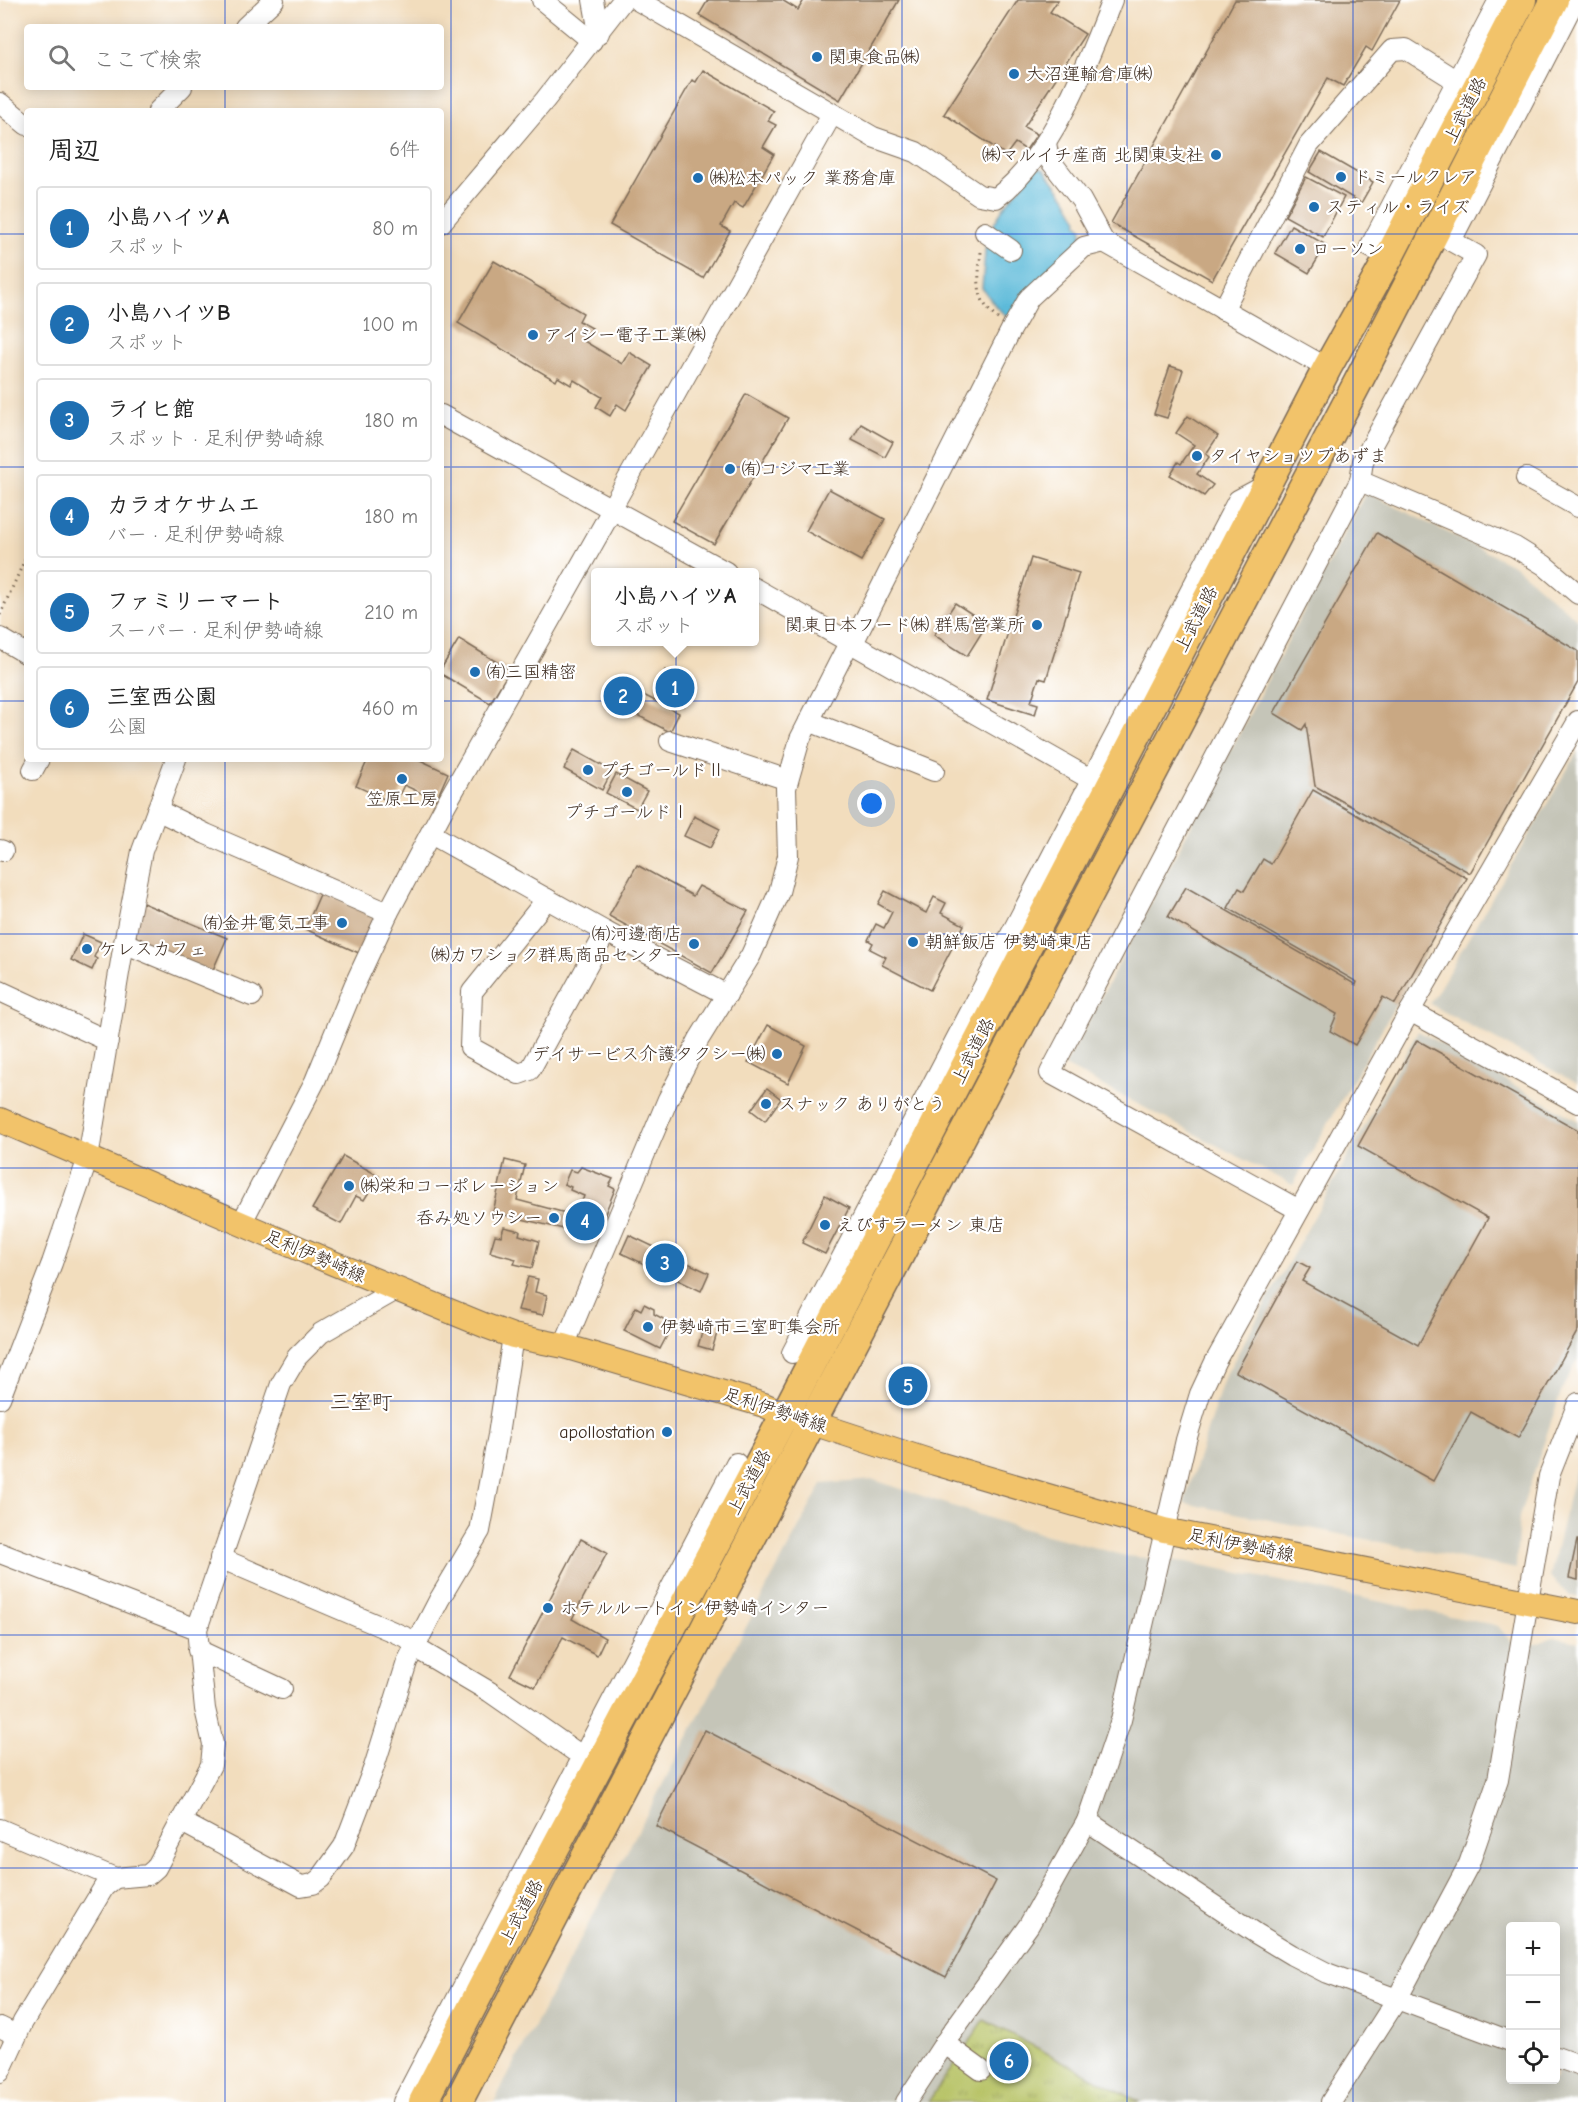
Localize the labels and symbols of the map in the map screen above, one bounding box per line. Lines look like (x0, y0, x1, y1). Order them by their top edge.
place label: 関東食品㈱ (829, 47, 919, 68)
marker: 関東食品㈱ (810, 50, 824, 64)
place label: 大沼運輸倉庫㈱ (1026, 64, 1152, 85)
marker: 大沼運輸倉庫㈱ (1007, 67, 1021, 81)
street label: 上武道路 (1440, 73, 1491, 147)
place label: ㈱マルイチ産商 北関東支社 (982, 145, 1204, 166)
marker: ㈱マルイチ産商 北関東支社 (1209, 148, 1223, 162)
place label: ドミールクレア (1353, 167, 1478, 188)
place label: ㈱松本パック 業務倉庫 (710, 168, 896, 189)
marker: ドミールクレア (1334, 170, 1348, 184)
marker: ㈱松本パック 業務倉庫 (691, 171, 705, 185)
place label: スティル・ライズ (1326, 197, 1470, 218)
marker: スティル・ライズ (1307, 200, 1321, 214)
place label: ローソン (1312, 239, 1384, 260)
marker: ローソン (1293, 242, 1307, 256)
place label: アイシー電子工業㈱ (545, 325, 706, 346)
marker: アイシー電子工業㈱ (526, 328, 540, 342)
place label: タイヤショツプあずま (1209, 446, 1387, 467)
marker: タイヤショツプあずま (1190, 449, 1204, 463)
place label: ㈲コジマ工業 (742, 459, 850, 480)
marker: ㈲コジマ工業 (723, 462, 737, 476)
street label: 上武道路 (1171, 582, 1222, 656)
place label: 関東日本フード㈱ 群馬営業所 (785, 615, 1025, 636)
marker: 関東日本フード㈱ 群馬営業所 (1030, 618, 1044, 632)
place label: ㈲三国精密 (487, 662, 577, 683)
marker: ㈲三国精密 (468, 665, 482, 679)
pin: 1 (656, 666, 694, 710)
pin: 2 (604, 674, 642, 718)
place label: プチゴールドⅡ (600, 760, 725, 781)
marker: プチゴールドⅡ (581, 763, 595, 777)
marker: 笠原工房 (395, 772, 409, 786)
marker: プチゴールドⅠ (620, 785, 634, 799)
place label: 笠原工房 (366, 789, 438, 810)
your location (857, 789, 886, 818)
place label: プチゴールドⅠ (565, 802, 689, 823)
place label: ㈲金井電気工事 (204, 913, 330, 934)
marker: ㈲金井電気工事 (335, 916, 349, 930)
place label: ㈲河邊商店 ㈱カワショク群馬商品センター (431, 924, 682, 966)
place label: 朝鮮飯店 伊勢崎東店 (925, 932, 1093, 953)
marker: 朝鮮飯店 伊勢崎東店 (906, 935, 920, 949)
marker: ㈲河邊商店 ㈱カワショク群馬商品センター (687, 937, 701, 951)
place label: ケレスカフェ (99, 939, 207, 960)
marker: ケレスカフェ (80, 942, 94, 956)
street label: 上武道路 (948, 1014, 999, 1088)
place label: デイサービス介護タクシー㈱ (532, 1044, 765, 1065)
marker: デイサービス介護タクシー㈱ (770, 1047, 784, 1061)
place label: スナック ありがとう (778, 1094, 946, 1115)
marker: スナック ありがとう (759, 1097, 773, 1111)
place label: ㈱栄和コーポレーション (361, 1176, 559, 1197)
marker: ㈱栄和コーポレーション (342, 1179, 356, 1193)
pin: 4 (566, 1198, 604, 1244)
place label: 呑み処ソウシー (416, 1208, 542, 1229)
marker: 呑み処ソウシー (547, 1211, 561, 1225)
place label: えびすラーメン 東店 (837, 1215, 1005, 1236)
marker: えびすラーメン 東店 (818, 1218, 832, 1232)
street label: 足利伊勢崎線 (261, 1226, 369, 1287)
pin: 3 (646, 1240, 684, 1286)
place label: 伊勢崎市三室町集会所 (660, 1317, 840, 1338)
marker: 伊勢崎市三室町集会所 (641, 1320, 655, 1334)
pin: 5 (888, 1364, 928, 1408)
street label: 足利伊勢崎線 (720, 1384, 829, 1437)
district label: 三室町 (330, 1390, 393, 1414)
place label: apollostation (559, 1422, 655, 1443)
marker: apollostation (660, 1425, 674, 1439)
street label: 上武道路 (723, 1446, 776, 1519)
street label: 足利伊勢崎線 (1186, 1525, 1296, 1566)
place label: ホテルルートイン伊勢崎インター (560, 1598, 829, 1619)
marker: ホテルルートイン伊勢崎インター (541, 1601, 555, 1615)
street label: 上武道路 (495, 1876, 548, 1949)
pin: 6 (990, 2038, 1028, 2084)

